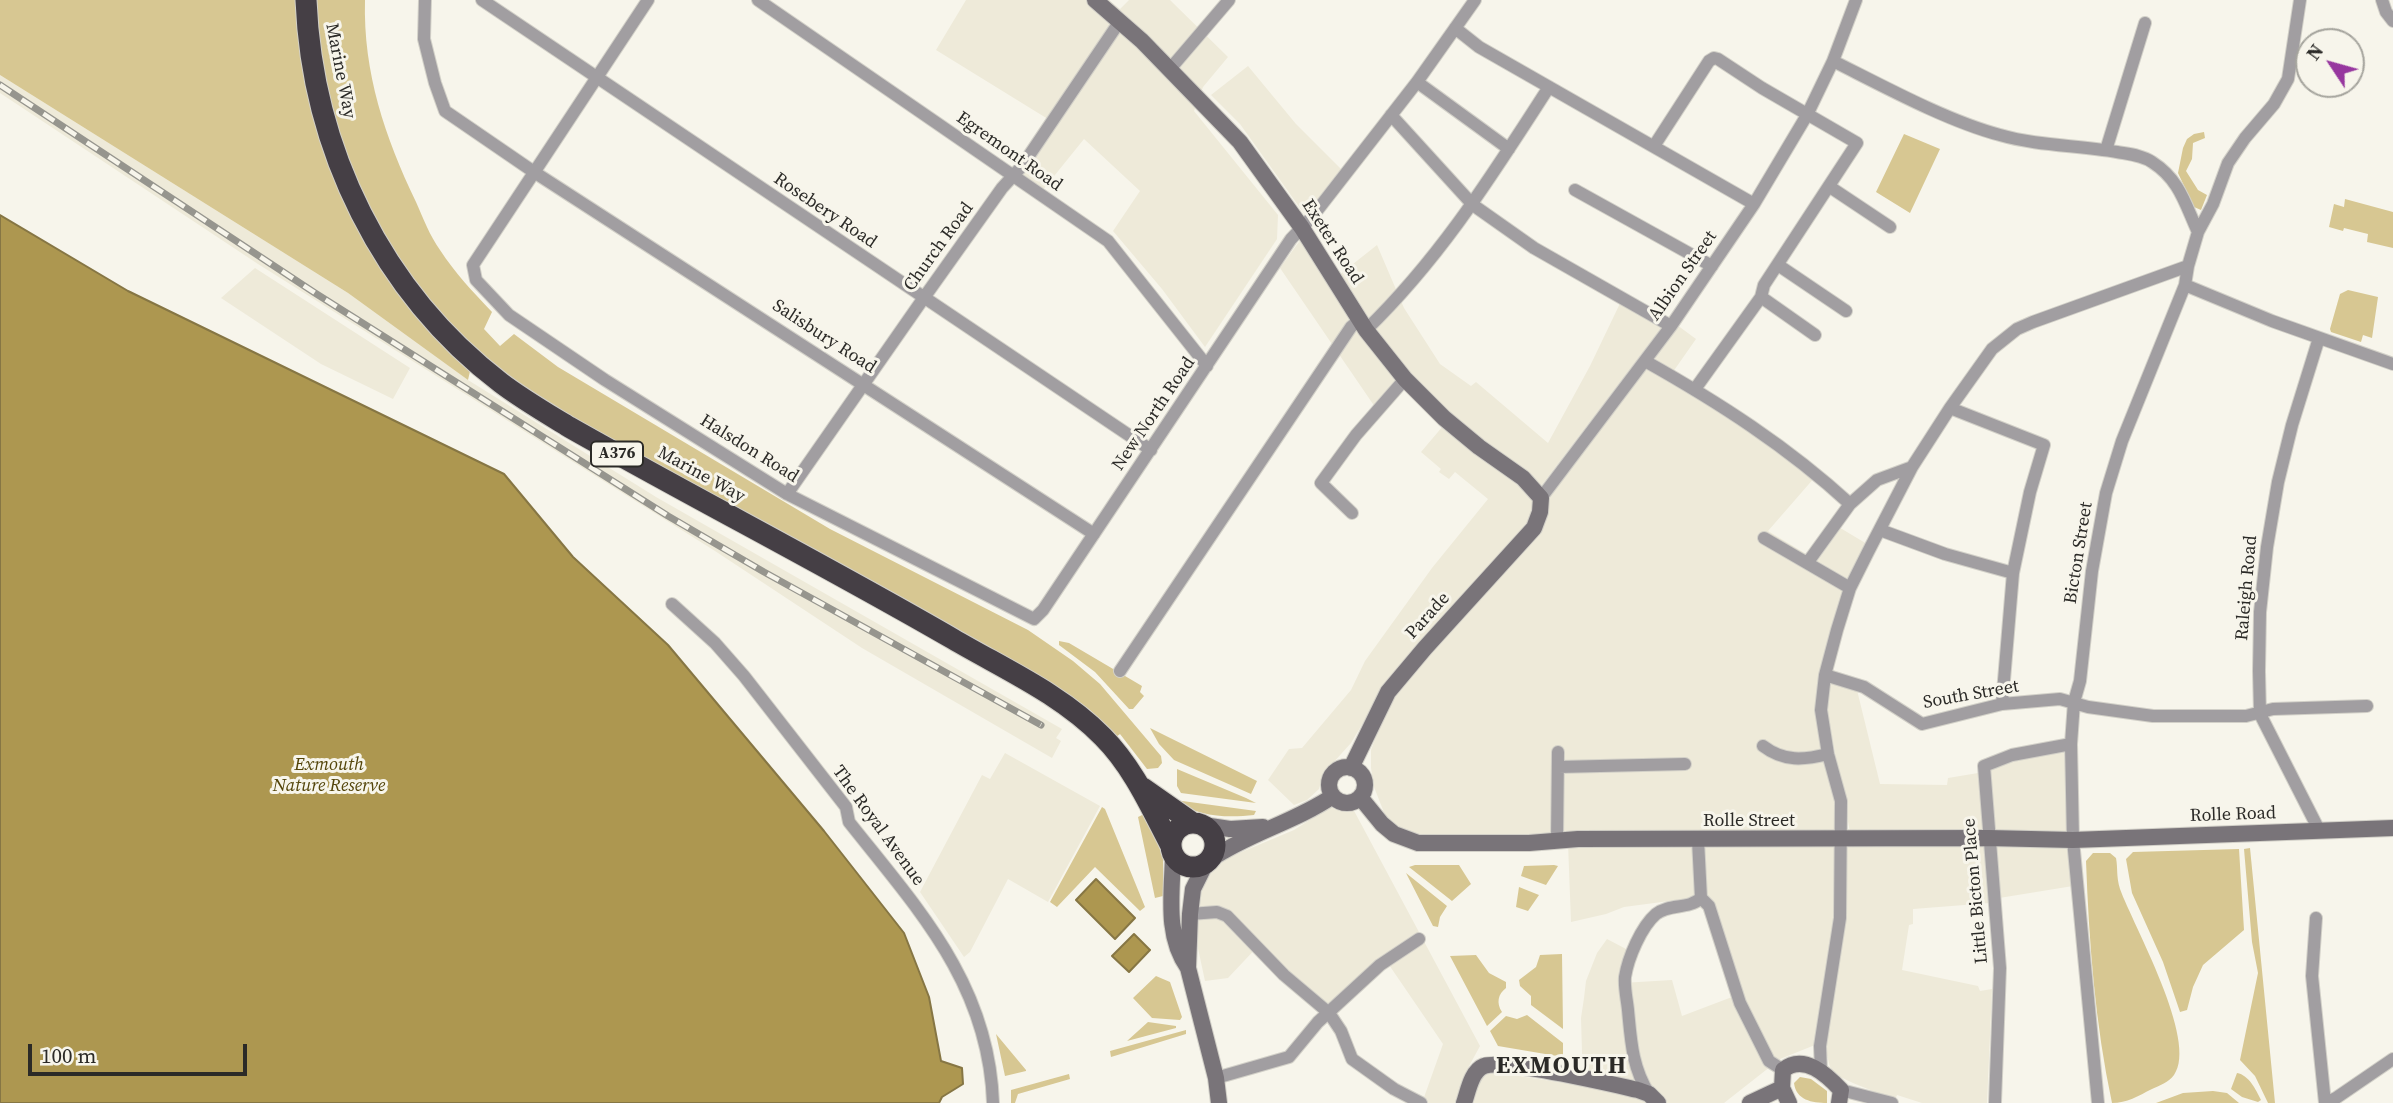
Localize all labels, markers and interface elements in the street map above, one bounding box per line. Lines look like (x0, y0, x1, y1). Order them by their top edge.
street label: Marine Way (320, 22, 360, 120)
north arrow (2295, 28, 2365, 98)
text: N (2300, 39, 2329, 65)
street label: Egremont Road (952, 107, 1066, 197)
street label: Rosebery Road (769, 169, 881, 253)
street label: Exeter Road (1297, 196, 1367, 288)
street label: Church Road (900, 198, 978, 296)
street label: Albion Street (1644, 227, 1722, 325)
street label: Salisbury Road (768, 295, 880, 379)
street label: New North Road (1108, 353, 1200, 475)
street label: Halsdon Road (696, 410, 802, 488)
road number: A376 (591, 442, 643, 467)
street label: Marine Way (654, 442, 748, 508)
street label: Bicton Street (2060, 501, 2098, 605)
street label: Raleigh Road (2232, 534, 2262, 642)
street label: Parade (1401, 588, 1455, 644)
street label: South Street (1921, 676, 2021, 714)
park label: Exmouth Nature Reserve (273, 754, 385, 796)
street label: The Royal Avenue (827, 762, 929, 890)
street label: Rolle Road (2190, 803, 2276, 827)
street label: Rolle Street (1703, 810, 1795, 832)
street label: Little Bicton Place (1959, 817, 1993, 965)
scale bar (32, 1030, 250, 1074)
text: 100 m (41, 1041, 96, 1070)
district label: EXMOUTH (1497, 1053, 1627, 1081)

